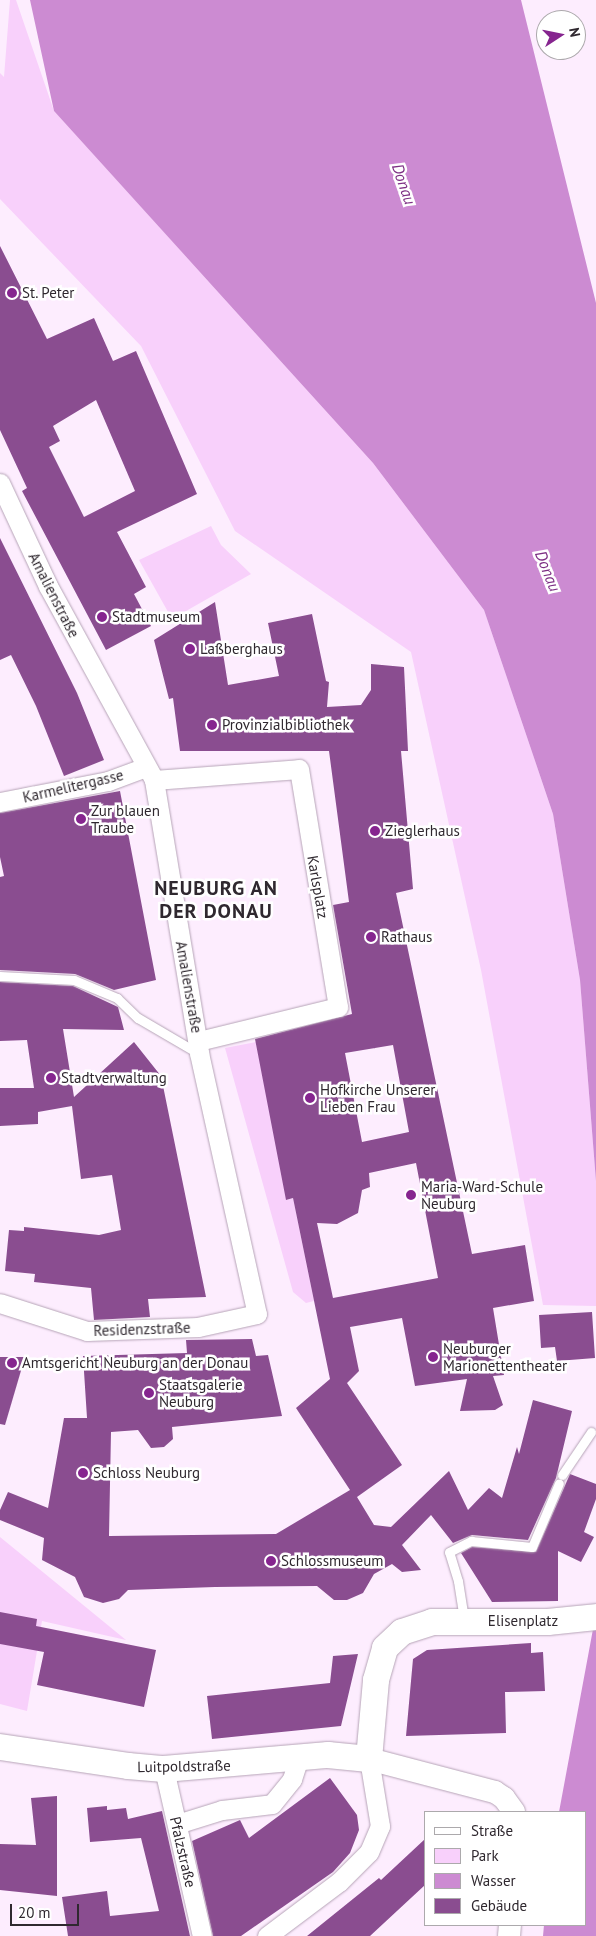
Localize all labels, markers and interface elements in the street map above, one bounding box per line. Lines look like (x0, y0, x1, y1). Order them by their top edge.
north arrow (536, 10, 586, 60)
text: N (565, 26, 584, 39)
water label: Donau (388, 161, 420, 207)
place label: St. Peter (22, 284, 76, 302)
marker: St. Peter (6, 287, 18, 299)
water label: Donau (531, 548, 565, 594)
street label: Amalienstraße (25, 549, 83, 641)
place label: Stadtmuseum (112, 608, 200, 626)
marker: Stadtmuseum (96, 611, 108, 623)
place label: Laßberghaus (200, 640, 283, 658)
marker: Laßberghaus (184, 643, 196, 655)
place label: Provinzialbibliothek (222, 716, 350, 734)
marker: Provinzialbibliothek (206, 719, 218, 731)
street label: Karmelitergasse (21, 766, 125, 806)
place label: Zur blauen Traube (91, 801, 160, 836)
marker: Zur blauen Traube (75, 813, 87, 825)
place label: Zieglerhaus (385, 822, 460, 840)
marker: Zieglerhaus (369, 825, 381, 837)
street label: Karlsplatz (304, 854, 332, 920)
district label: NEUBURG AN DER DONAU (153, 876, 279, 923)
place label: Rathaus (381, 928, 432, 946)
marker: Rathaus (365, 931, 377, 943)
street label: Amalienstraße (172, 940, 206, 1034)
place label: Stadtverwaltung (61, 1069, 167, 1087)
marker: Stadtverwaltung (45, 1072, 57, 1084)
place label: Hofkirche Unserer Lieben Frau (320, 1080, 435, 1115)
marker: Hofkirche Unserer Lieben Frau (304, 1092, 316, 1104)
place label: Maria-Ward-Schule Neuburg (421, 1177, 543, 1212)
marker: Maria-Ward-Schule Neuburg (405, 1189, 417, 1201)
street label: Residenzstraße (93, 1318, 191, 1340)
place label: Neuburger Marionettentheater (443, 1339, 567, 1374)
marker: Neuburger Marionettentheater (427, 1351, 439, 1363)
place label: Amtsgericht Neuburg an der Donau (22, 1354, 248, 1372)
marker: Amtsgericht Neuburg an der Donau (6, 1357, 18, 1369)
place label: Staatsgalerie Neuburg (159, 1375, 243, 1410)
marker: Staatsgalerie Neuburg (143, 1387, 155, 1399)
place label: Schloss Neuburg (93, 1464, 200, 1482)
marker: Schloss Neuburg (77, 1467, 89, 1479)
place label: Schlossmuseum (281, 1552, 383, 1570)
marker: Schlossmuseum (265, 1555, 277, 1567)
street label: Elisenplatz (488, 1612, 558, 1630)
street label: Luitpoldstraße (137, 1756, 231, 1776)
legend (424, 1811, 586, 1926)
street label: Pfalzstraße (166, 1815, 200, 1889)
text: Straße (471, 1821, 513, 1840)
text: Park (471, 1846, 499, 1865)
text: Wasser (471, 1871, 516, 1890)
scale bar (12, 1894, 81, 1926)
text: Gebäude (471, 1896, 527, 1915)
text: 20 m (18, 1903, 51, 1922)

